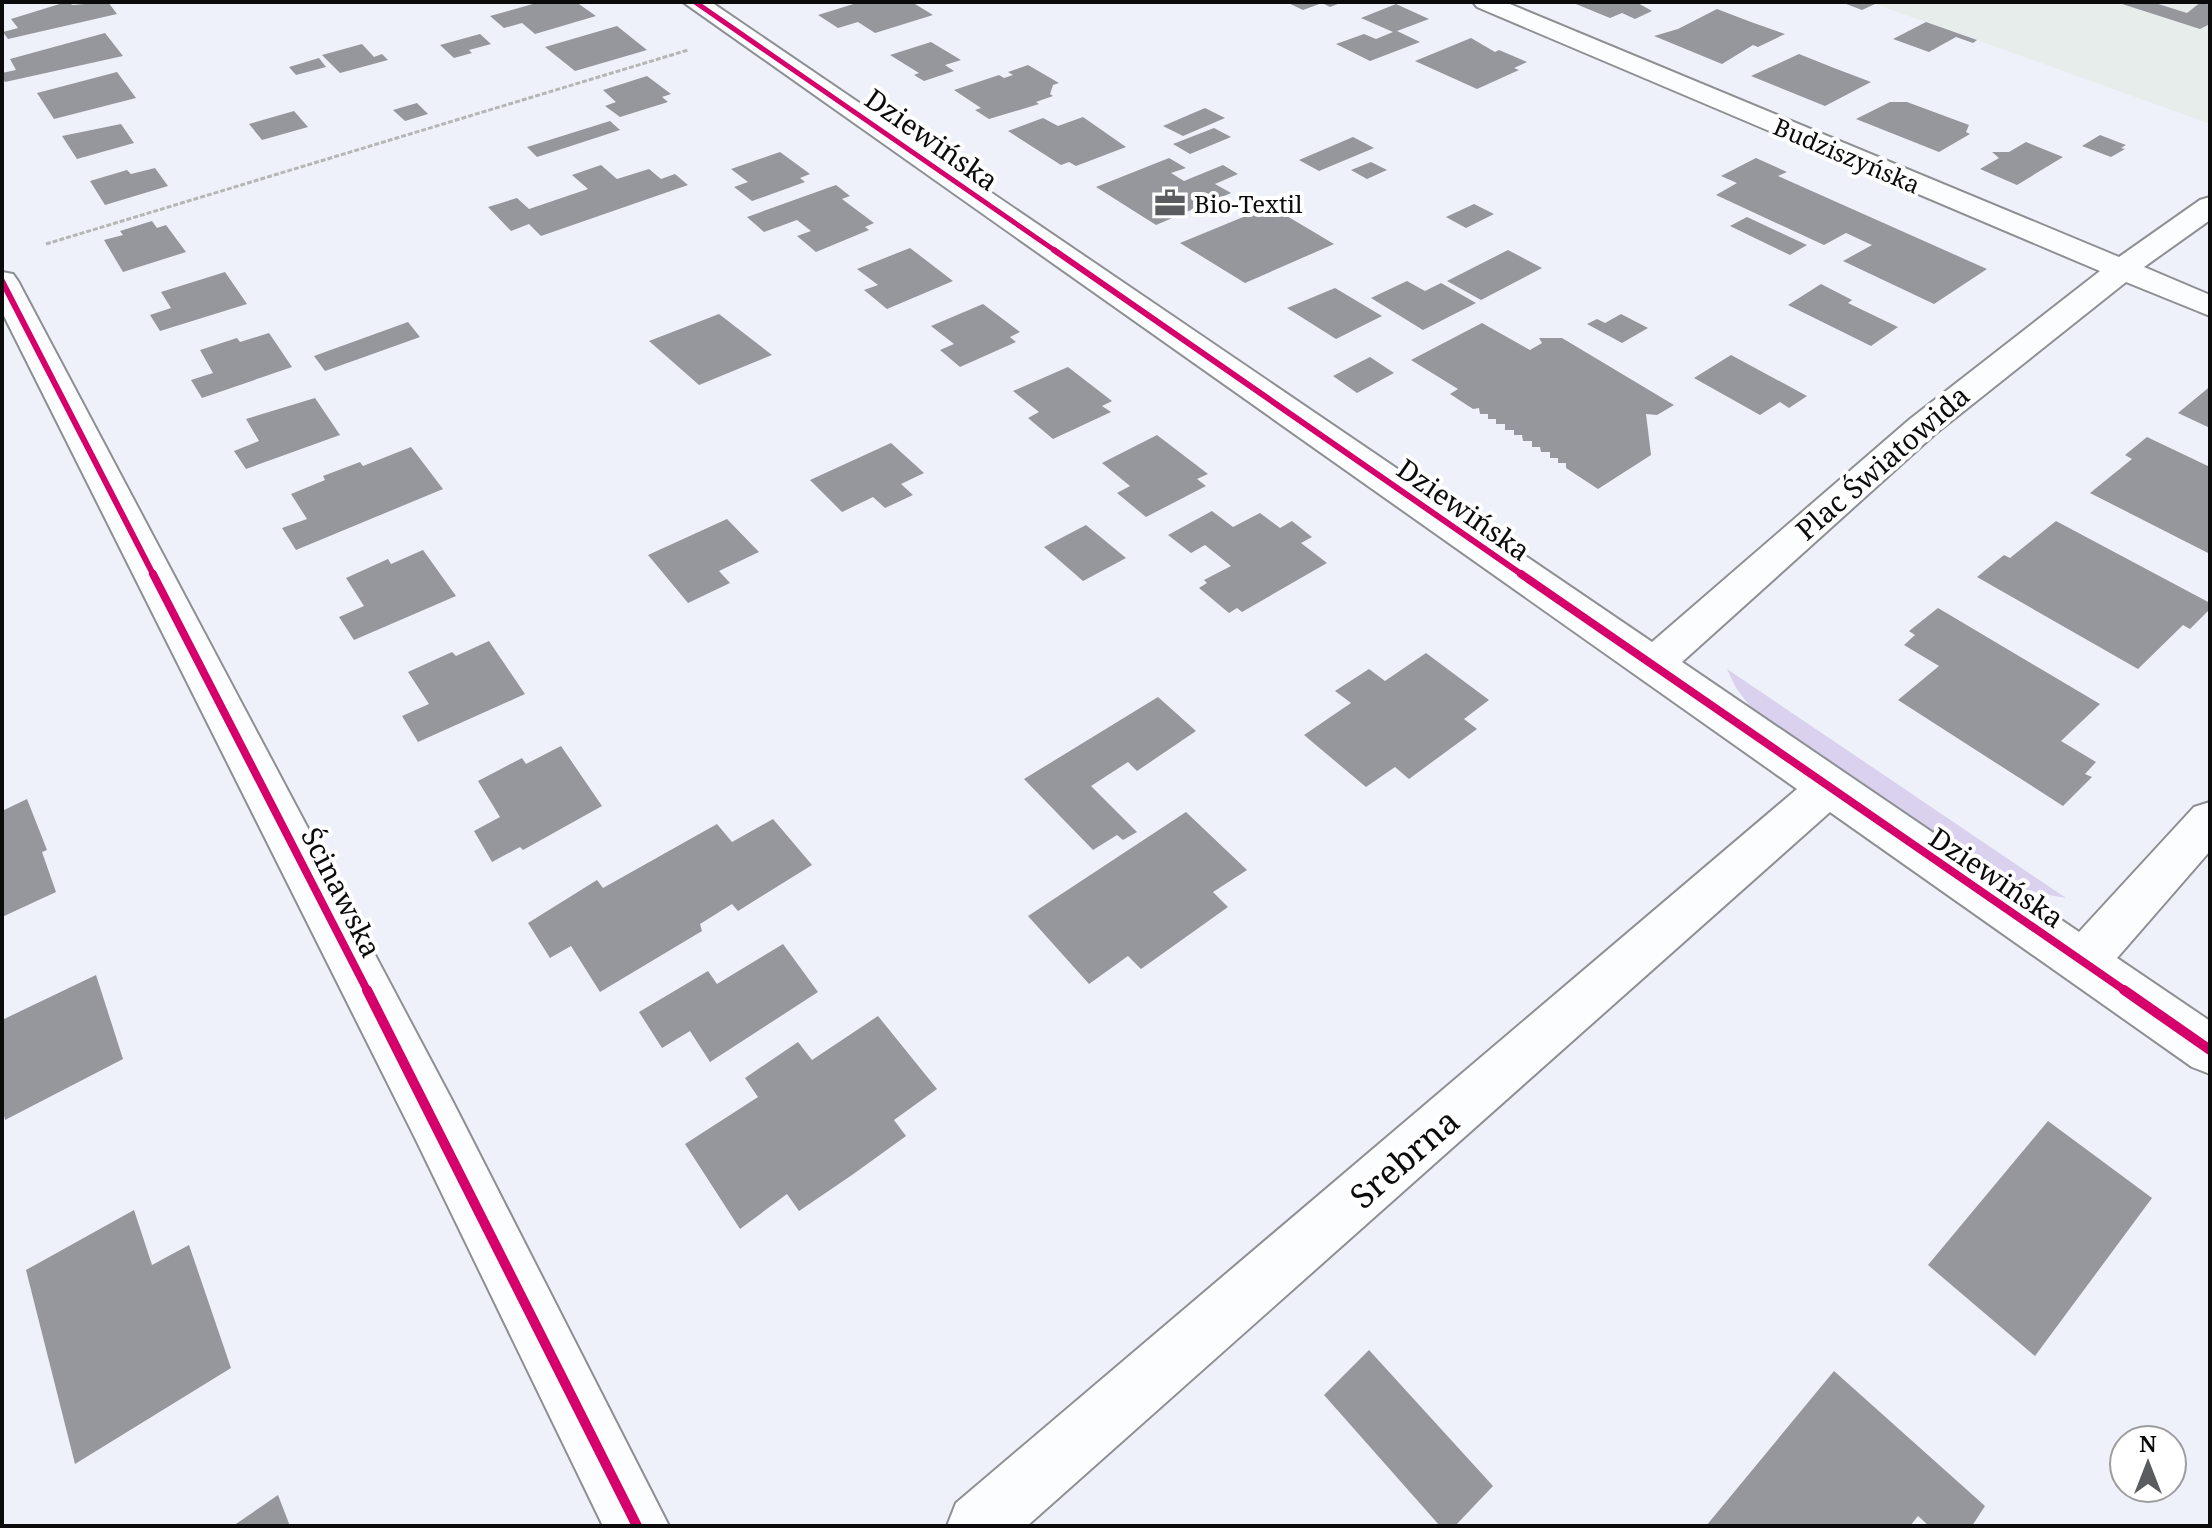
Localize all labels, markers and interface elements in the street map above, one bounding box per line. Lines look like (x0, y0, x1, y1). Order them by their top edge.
street label: Dziewińska (858, 79, 1006, 199)
street label: Budziszyńska (1769, 109, 1925, 201)
office icon: Bio-Textil (1153, 186, 1187, 220)
place label: Bio-Textil (1194, 187, 1303, 220)
street label: Plac Światowida (1787, 376, 1977, 548)
street label: Dziewińska (1390, 449, 1538, 569)
street label: Dziewińska (1922, 818, 2072, 936)
street label: Ścinawska (293, 821, 391, 963)
street label: Srebrna (1340, 1098, 1468, 1218)
north arrow (2108, 1424, 2188, 1504)
text: N (2139, 1428, 2157, 1458)

